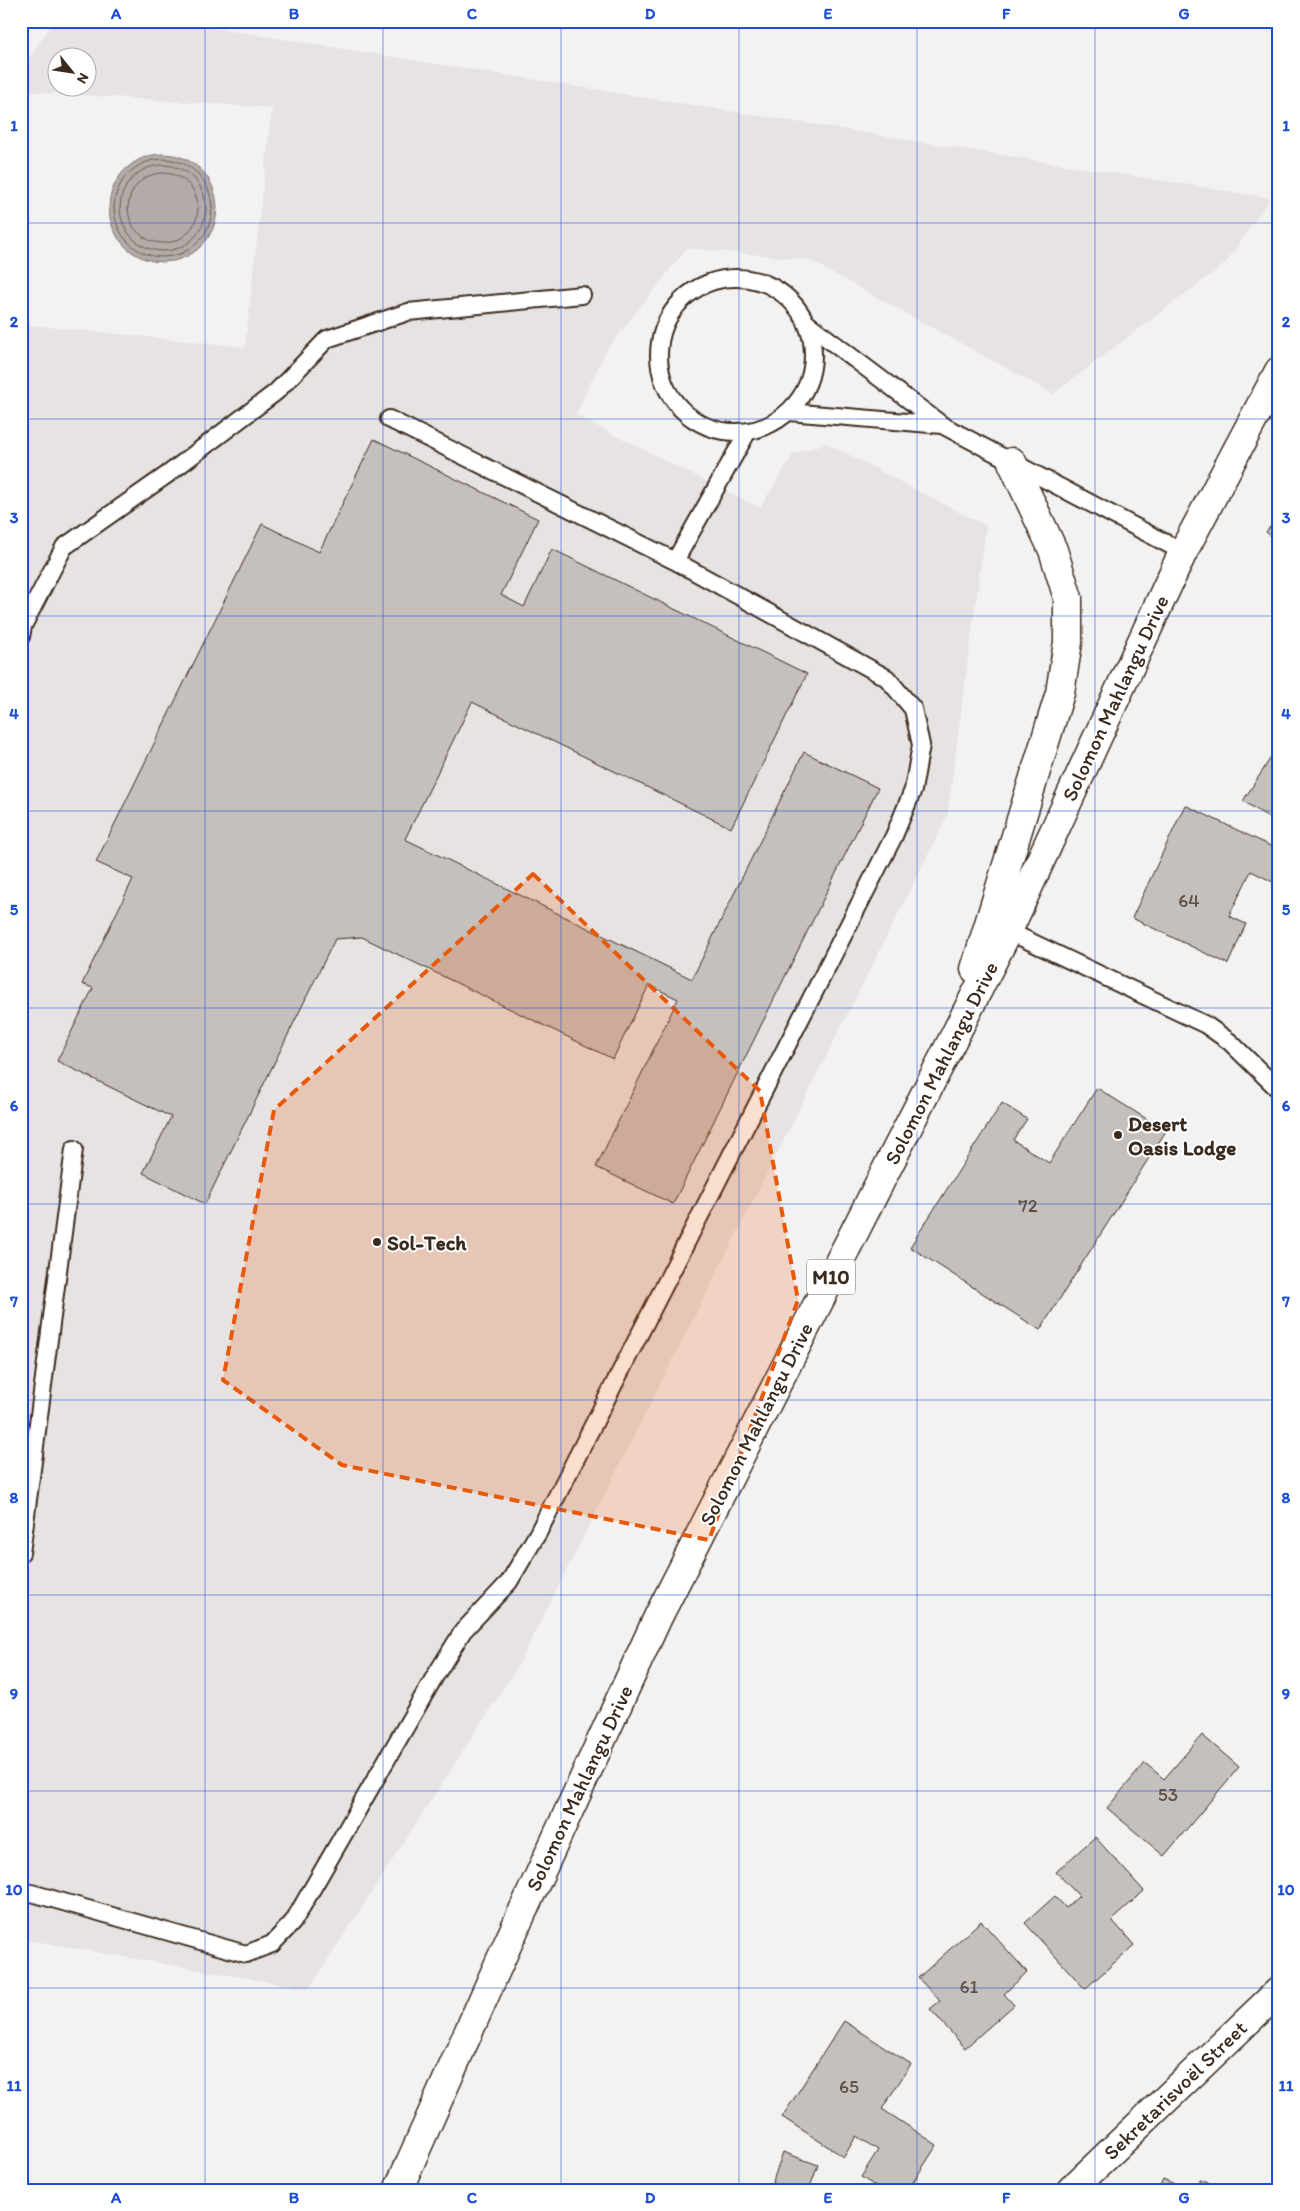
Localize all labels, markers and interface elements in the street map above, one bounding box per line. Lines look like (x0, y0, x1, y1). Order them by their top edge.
text: A (110, 4, 122, 23)
text: B (289, 4, 300, 23)
text: C (467, 4, 478, 23)
text: D (645, 4, 656, 23)
text: E (824, 4, 833, 23)
text: F (1002, 4, 1011, 23)
text: G (1178, 4, 1190, 23)
north arrow (48, 48, 98, 98)
text: N (73, 70, 93, 87)
text: 1 (10, 116, 18, 135)
text: 1 (1282, 116, 1290, 135)
text: 2 (10, 312, 19, 331)
text: 2 (1282, 312, 1291, 331)
text: 3 (10, 508, 19, 527)
text: 3 (1282, 508, 1291, 527)
street label: Solomon Mahlangu Drive (1056, 591, 1174, 805)
text: 4 (9, 704, 19, 723)
text: 4 (1281, 704, 1291, 723)
house number: 64 (1178, 889, 1200, 912)
text: 5 (10, 900, 19, 919)
text: 5 (1282, 900, 1291, 919)
street label: Solomon Mahlangu Drive (879, 957, 1003, 1169)
text: 6 (10, 1096, 19, 1115)
text: 6 (1282, 1096, 1291, 1115)
place label: Desert Oasis Lodge (1128, 1111, 1236, 1161)
marker: Desert Oasis Lodge (1112, 1129, 1124, 1141)
house number: 72 (1018, 1194, 1038, 1217)
place label: Sol-Tech (387, 1230, 467, 1255)
marker: Sol-Tech (371, 1236, 383, 1248)
road number: M10 (807, 1260, 855, 1294)
text: 7 (9, 1292, 18, 1311)
text: 7 (1281, 1292, 1290, 1311)
street label: Solomon Mahlangu Drive (694, 1318, 818, 1530)
text: 8 (10, 1488, 19, 1507)
text: 8 (1282, 1488, 1291, 1507)
street label: Solomon Mahlangu Drive (520, 1681, 638, 1895)
text: 9 (10, 1684, 18, 1703)
text: 9 (1282, 1684, 1290, 1703)
house number: 53 (1158, 1783, 1178, 1806)
text: 10 (5, 1880, 23, 1899)
text: 10 (1277, 1880, 1295, 1899)
house number: 61 (960, 1975, 979, 1998)
street label: Sekretarisvoël Street (1098, 2015, 1252, 2165)
house number: 65 (839, 2075, 859, 2098)
text: 11 (7, 2076, 22, 2095)
text: 11 (1279, 2076, 1294, 2095)
text: A (110, 2188, 122, 2207)
text: B (289, 2188, 300, 2207)
text: C (467, 2188, 478, 2207)
text: D (645, 2188, 656, 2207)
text: E (824, 2188, 833, 2207)
text: F (1002, 2188, 1011, 2207)
text: G (1178, 2188, 1190, 2207)

